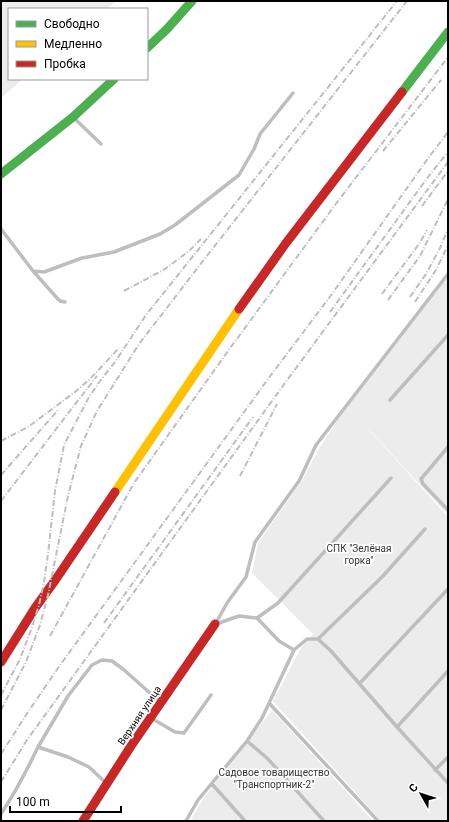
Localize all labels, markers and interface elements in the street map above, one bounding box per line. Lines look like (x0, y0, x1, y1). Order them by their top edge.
legend (8, 8, 148, 80)
text: Свободно (44, 17, 100, 31)
text: Медленно (44, 37, 102, 51)
text: Пробка (44, 57, 86, 71)
park label: СПК "Зелёная горка" (327, 543, 391, 566)
street label: Верхняя улица (116, 684, 163, 747)
park label: Садовое товарищество "Транспортник-2" (219, 767, 330, 790)
north arrow (401, 774, 441, 814)
text: С (406, 781, 421, 795)
scale bar (10, 788, 121, 814)
text: 100 m (16, 795, 50, 809)

